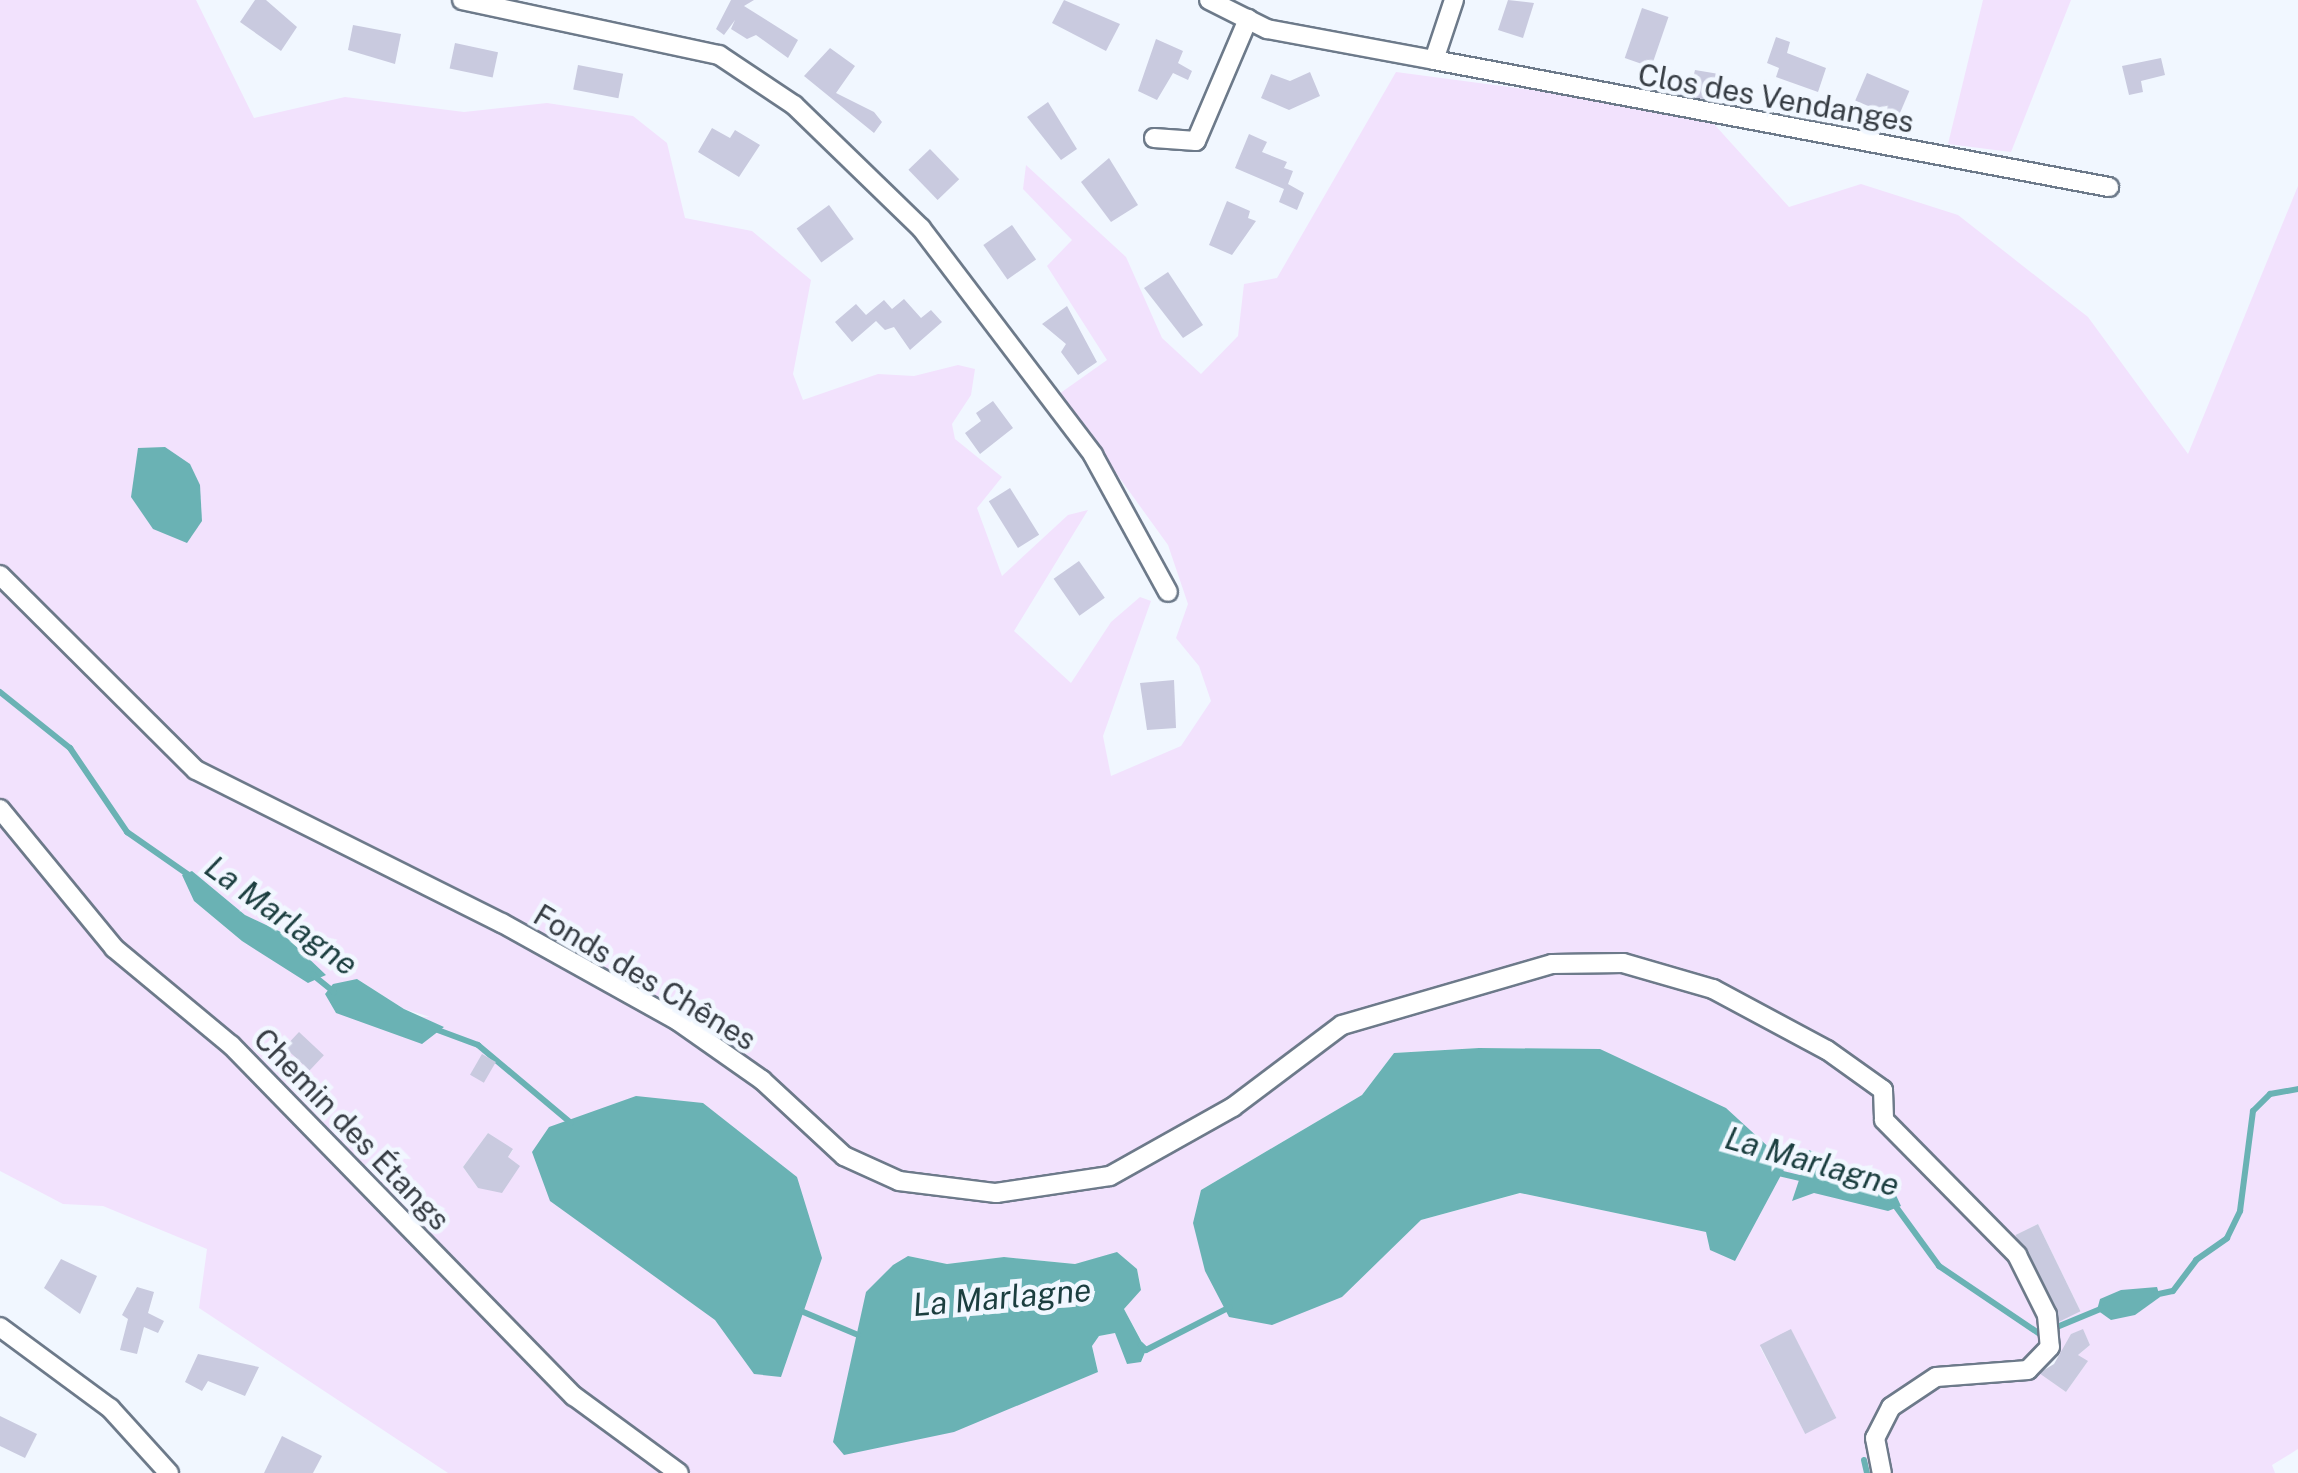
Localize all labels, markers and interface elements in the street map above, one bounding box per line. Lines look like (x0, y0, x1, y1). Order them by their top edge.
street label: Clos des Vendanges (1635, 56, 1917, 140)
water label: La Marlagne (197, 848, 365, 984)
street label: Fonds des Chênes (527, 896, 763, 1058)
street label: Chemin des Étangs (246, 1020, 458, 1238)
water label: La Marlagne (1721, 1119, 1903, 1205)
water label: La Marlagne (911, 1271, 1093, 1325)

